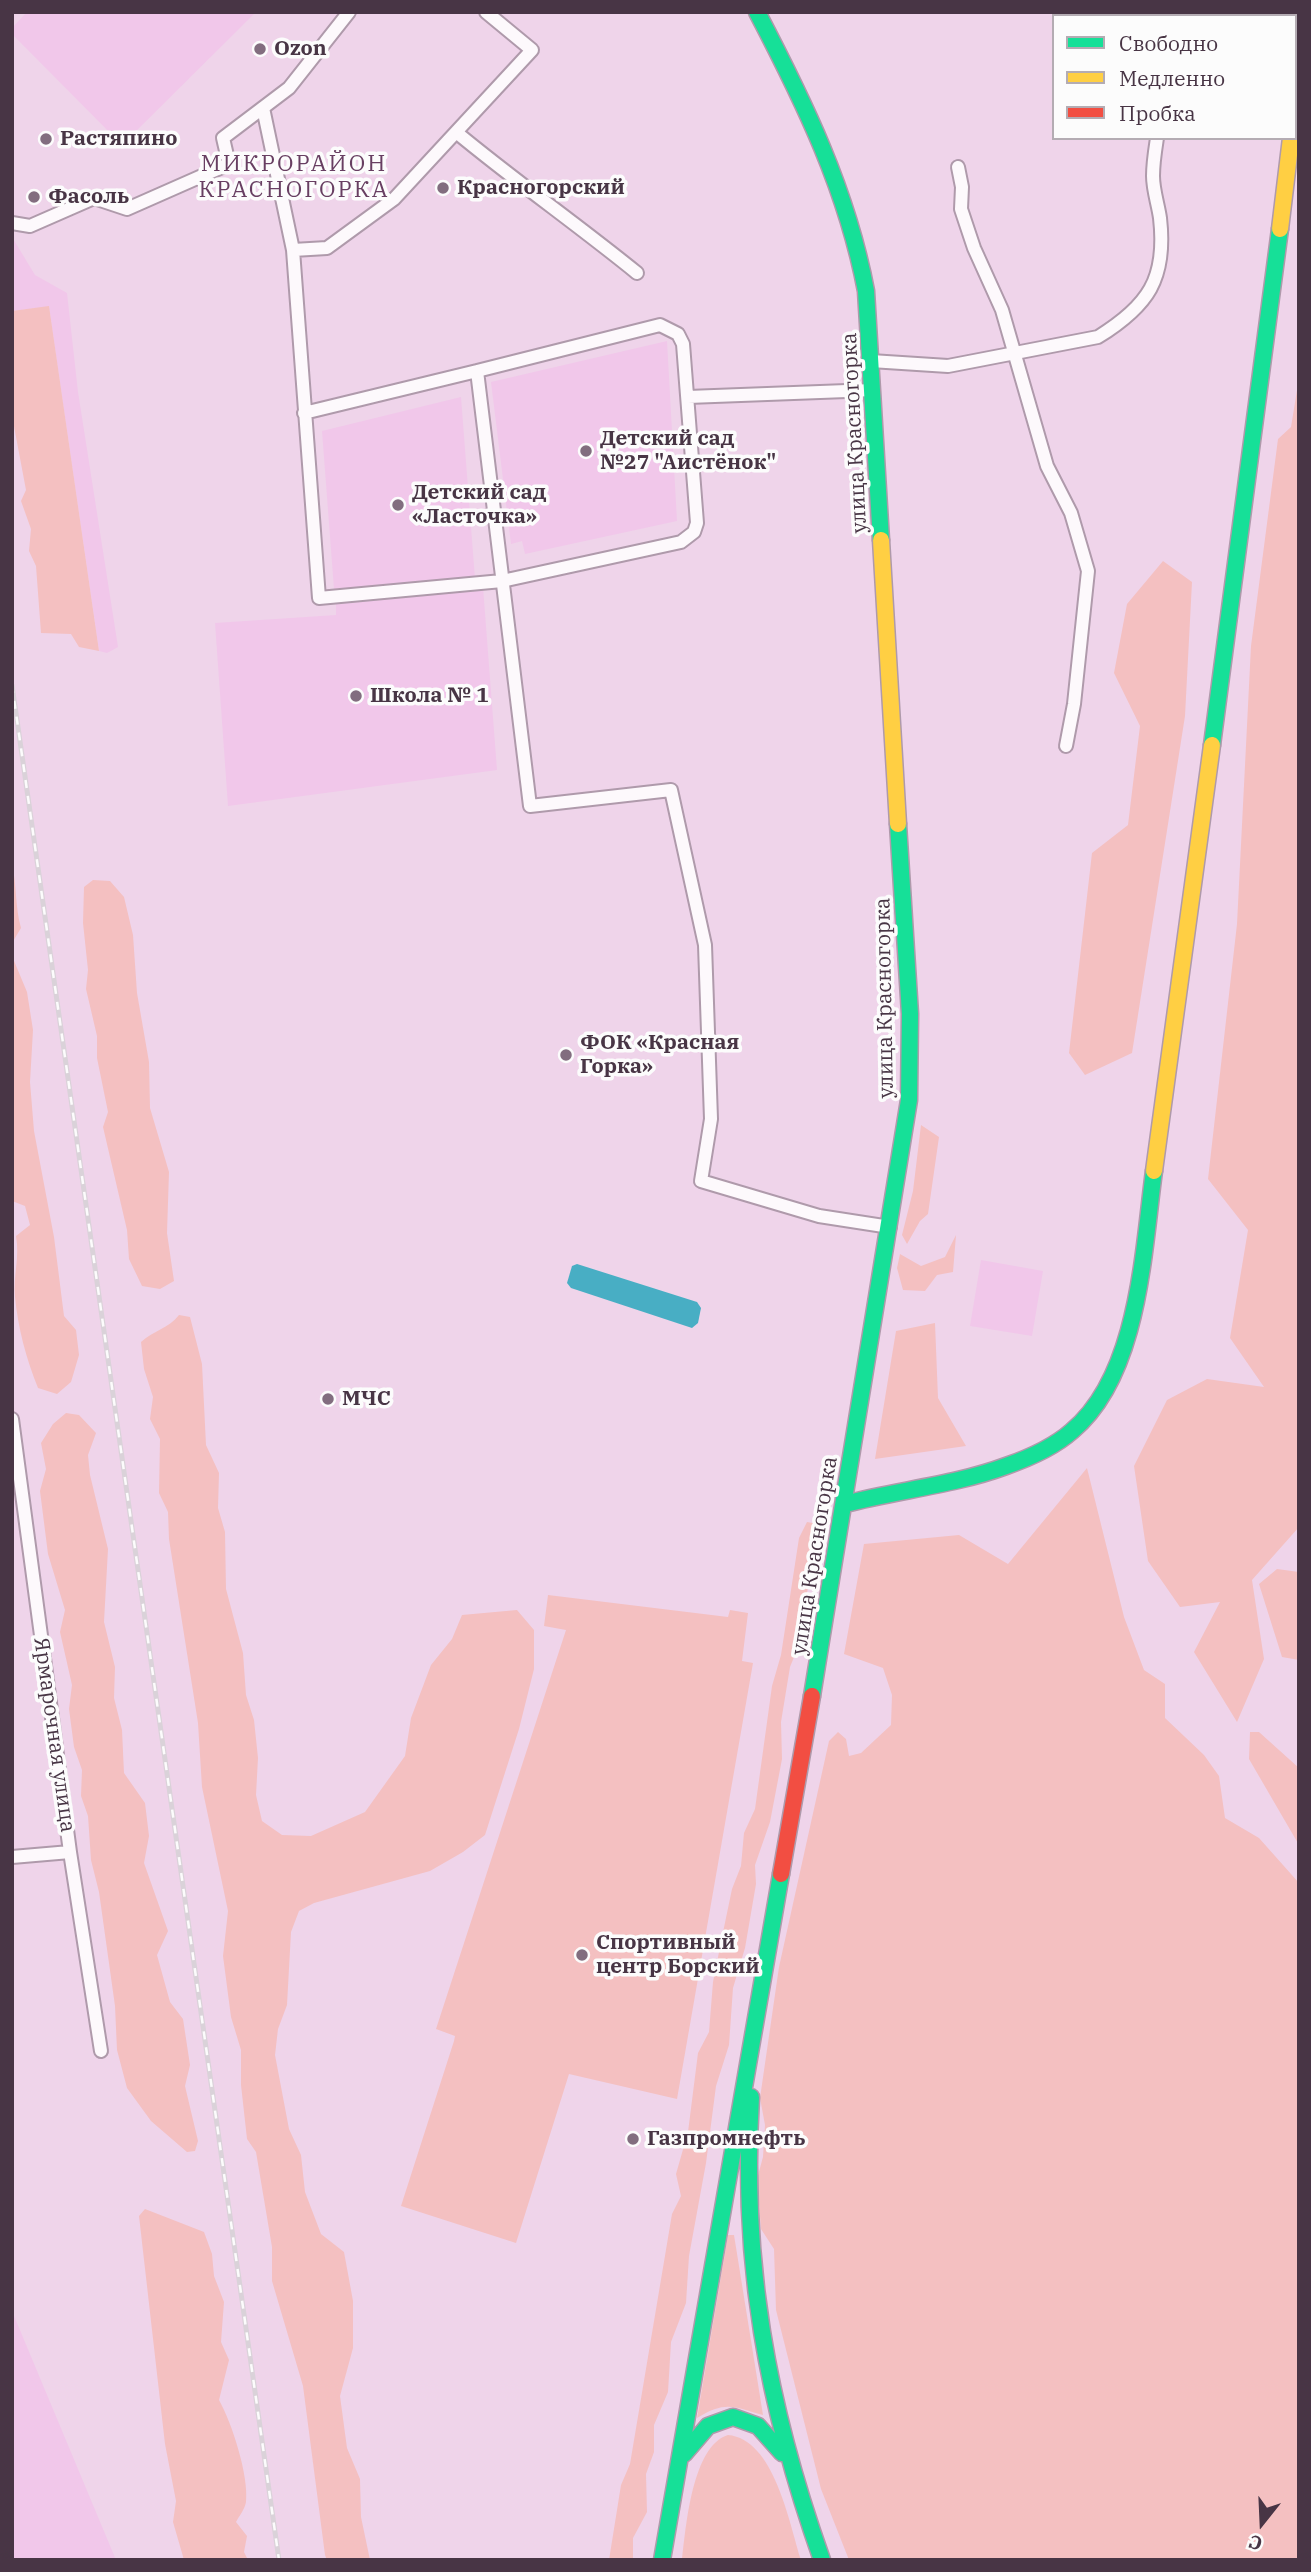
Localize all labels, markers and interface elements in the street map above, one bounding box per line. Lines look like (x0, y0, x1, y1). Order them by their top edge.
legend (1052, 14, 1297, 140)
text: Свободно (1119, 29, 1218, 57)
place label: Ozon (274, 36, 327, 62)
marker: Ozon (252, 41, 268, 57)
text: Медленно (1119, 64, 1225, 92)
text: Пробка (1119, 99, 1196, 127)
place label: Растяпино (60, 126, 177, 152)
marker: Растяпино (38, 131, 54, 147)
district label: МИКРОРАЙОН КРАСНОГОРКА (200, 150, 388, 204)
place label: Красногорский (457, 175, 625, 201)
marker: Красногорский (435, 180, 451, 196)
place label: Фасоль (48, 184, 129, 210)
marker: Фасоль (26, 189, 42, 205)
street label: улица Красногорка (837, 332, 873, 534)
place label: Детский сад №27 "Аистёнок" (600, 426, 776, 476)
marker: Детский сад №27 "Аистёнок" (578, 443, 594, 459)
place label: Детский сад «Ласточка» (412, 480, 546, 530)
marker: Детский сад «Ласточка» (390, 497, 406, 513)
place label: Школа № 1 (370, 683, 489, 709)
marker: Школа № 1 (348, 688, 364, 704)
street label: улица Красногорка (871, 897, 899, 1099)
place label: ФОК «Красная Горка» (580, 1030, 739, 1080)
marker: ФОК «Красная Горка» (558, 1047, 574, 1063)
place label: МЧС (342, 1386, 391, 1412)
marker: МЧС (320, 1391, 336, 1407)
street label: улица Красногорка (787, 1455, 843, 1657)
street label: Ярмарочная улица (28, 1636, 80, 1834)
place label: Спортивный центр Борский (596, 1930, 760, 1980)
marker: Спортивный центр Борский (574, 1947, 590, 1963)
place label: Газпромнефть (647, 2126, 805, 2152)
marker: Газпромнефть (625, 2131, 641, 2147)
north arrow (1227, 2488, 1297, 2558)
text: С (1246, 2530, 1265, 2556)

